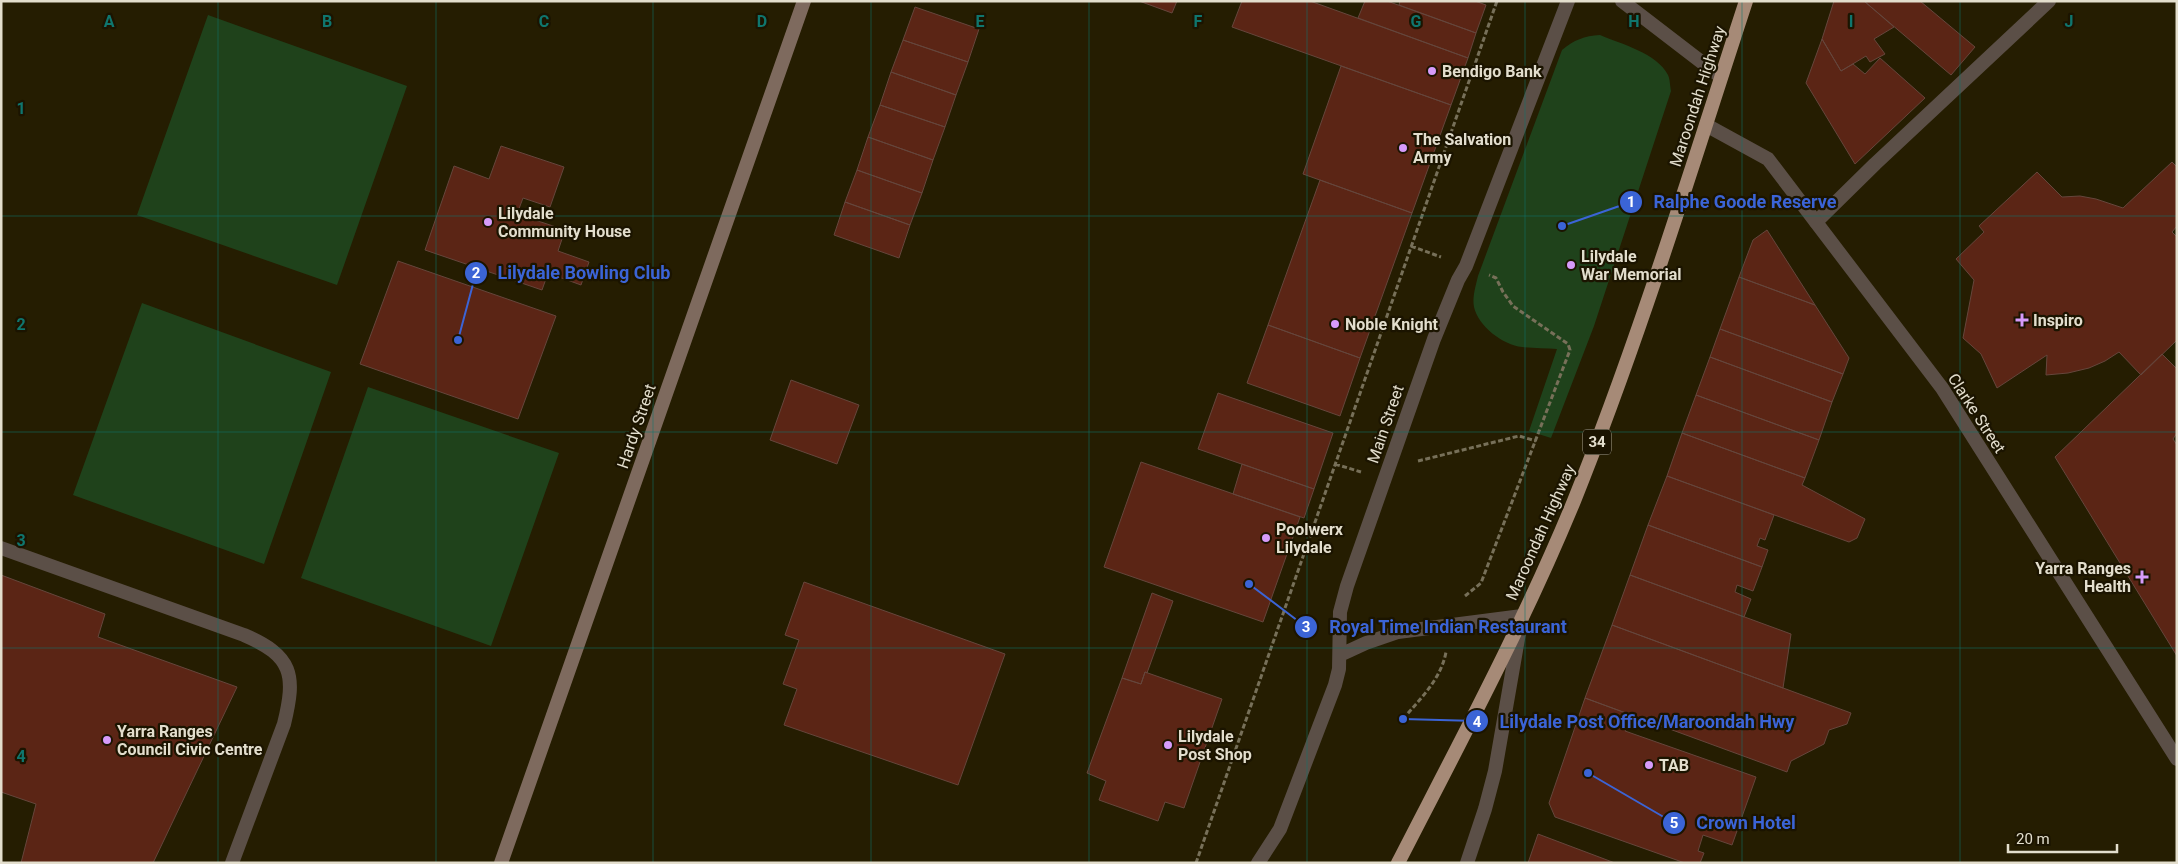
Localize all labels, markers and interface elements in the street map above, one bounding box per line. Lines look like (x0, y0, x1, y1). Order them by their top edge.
text: A (104, 12, 115, 31)
text: B (322, 12, 332, 31)
text: C (539, 12, 549, 31)
text: D (757, 12, 767, 31)
text: E (976, 12, 985, 31)
text: F (1194, 12, 1203, 31)
text: G (1411, 12, 1422, 31)
text: H (1628, 12, 1640, 31)
text: I (1849, 12, 1853, 31)
text: J (2065, 12, 2073, 31)
street label: Maroondah Highway (1666, 23, 1729, 169)
place label: Bendigo Bank (1442, 62, 1542, 81)
marker: Bendigo Bank (1426, 65, 1438, 77)
text: 1 (16, 99, 26, 118)
place label: The Salvation Army (1413, 130, 1511, 167)
marker: The Salvation Army (1397, 142, 1409, 154)
callout: Ralphe Goode Reserve (1618, 185, 1846, 218)
text: Ralphe Goode Reserve (1654, 191, 1837, 212)
text: 1 (1627, 193, 1635, 211)
place label: Lilydale Community House (498, 204, 631, 241)
marker: Lilydale Community House (482, 216, 494, 228)
place label: Lilydale War Memorial (1581, 247, 1682, 284)
callout: Lilydale Bowling Club (463, 256, 681, 289)
marker: Lilydale War Memorial (1565, 259, 1577, 271)
text: Lilydale Bowling Club (498, 262, 670, 283)
text: 2 (472, 264, 481, 282)
place label: Inspiro (2033, 311, 2083, 330)
marker: Inspiro (2015, 313, 2029, 327)
text: 2 (16, 315, 26, 334)
place label: Noble Knight (1345, 315, 1439, 334)
marker: Noble Knight (1329, 318, 1341, 330)
street label: Clarke Street (1944, 370, 2009, 457)
street label: Hardy Street (613, 381, 660, 471)
street label: Main Street (1363, 383, 1408, 466)
road number: 34 (1583, 430, 1611, 454)
street label: Maroondah Highway (1502, 461, 1579, 603)
place label: Poolwerx Lilydale (1276, 520, 1344, 557)
text: 3 (16, 531, 26, 550)
marker: Poolwerx Lilydale (1260, 532, 1272, 544)
place label: Yarra Ranges Health (2035, 559, 2131, 596)
marker: Yarra Ranges Health (2135, 570, 2149, 584)
callout: Royal Time Indian Restaurant (1294, 610, 1577, 643)
text: Royal Time Indian Restaurant (1329, 616, 1567, 637)
text: 3 (1302, 618, 1310, 636)
callout: Lilydale Post Office/Maroondah Hwy (1465, 705, 1804, 738)
text: Lilydale Post Office/Maroondah Hwy (1500, 711, 1795, 732)
text: 4 (1473, 713, 1482, 731)
place label: Yarra Ranges Council Civic Centre (117, 722, 263, 759)
place label: Lilydale Post Shop (1178, 727, 1252, 764)
marker: Yarra Ranges Council Civic Centre (101, 734, 113, 746)
marker: Lilydale Post Shop (1162, 739, 1174, 751)
text: 4 (16, 747, 26, 766)
place label: TAB (1659, 756, 1689, 775)
marker: TAB (1643, 759, 1655, 771)
callout: Crown Hotel (1661, 806, 1806, 839)
text: Crown Hotel (1696, 812, 1796, 833)
text: 5 (1670, 814, 1678, 832)
scale bar (2008, 822, 2117, 854)
text: 20 m (2016, 830, 2050, 848)

